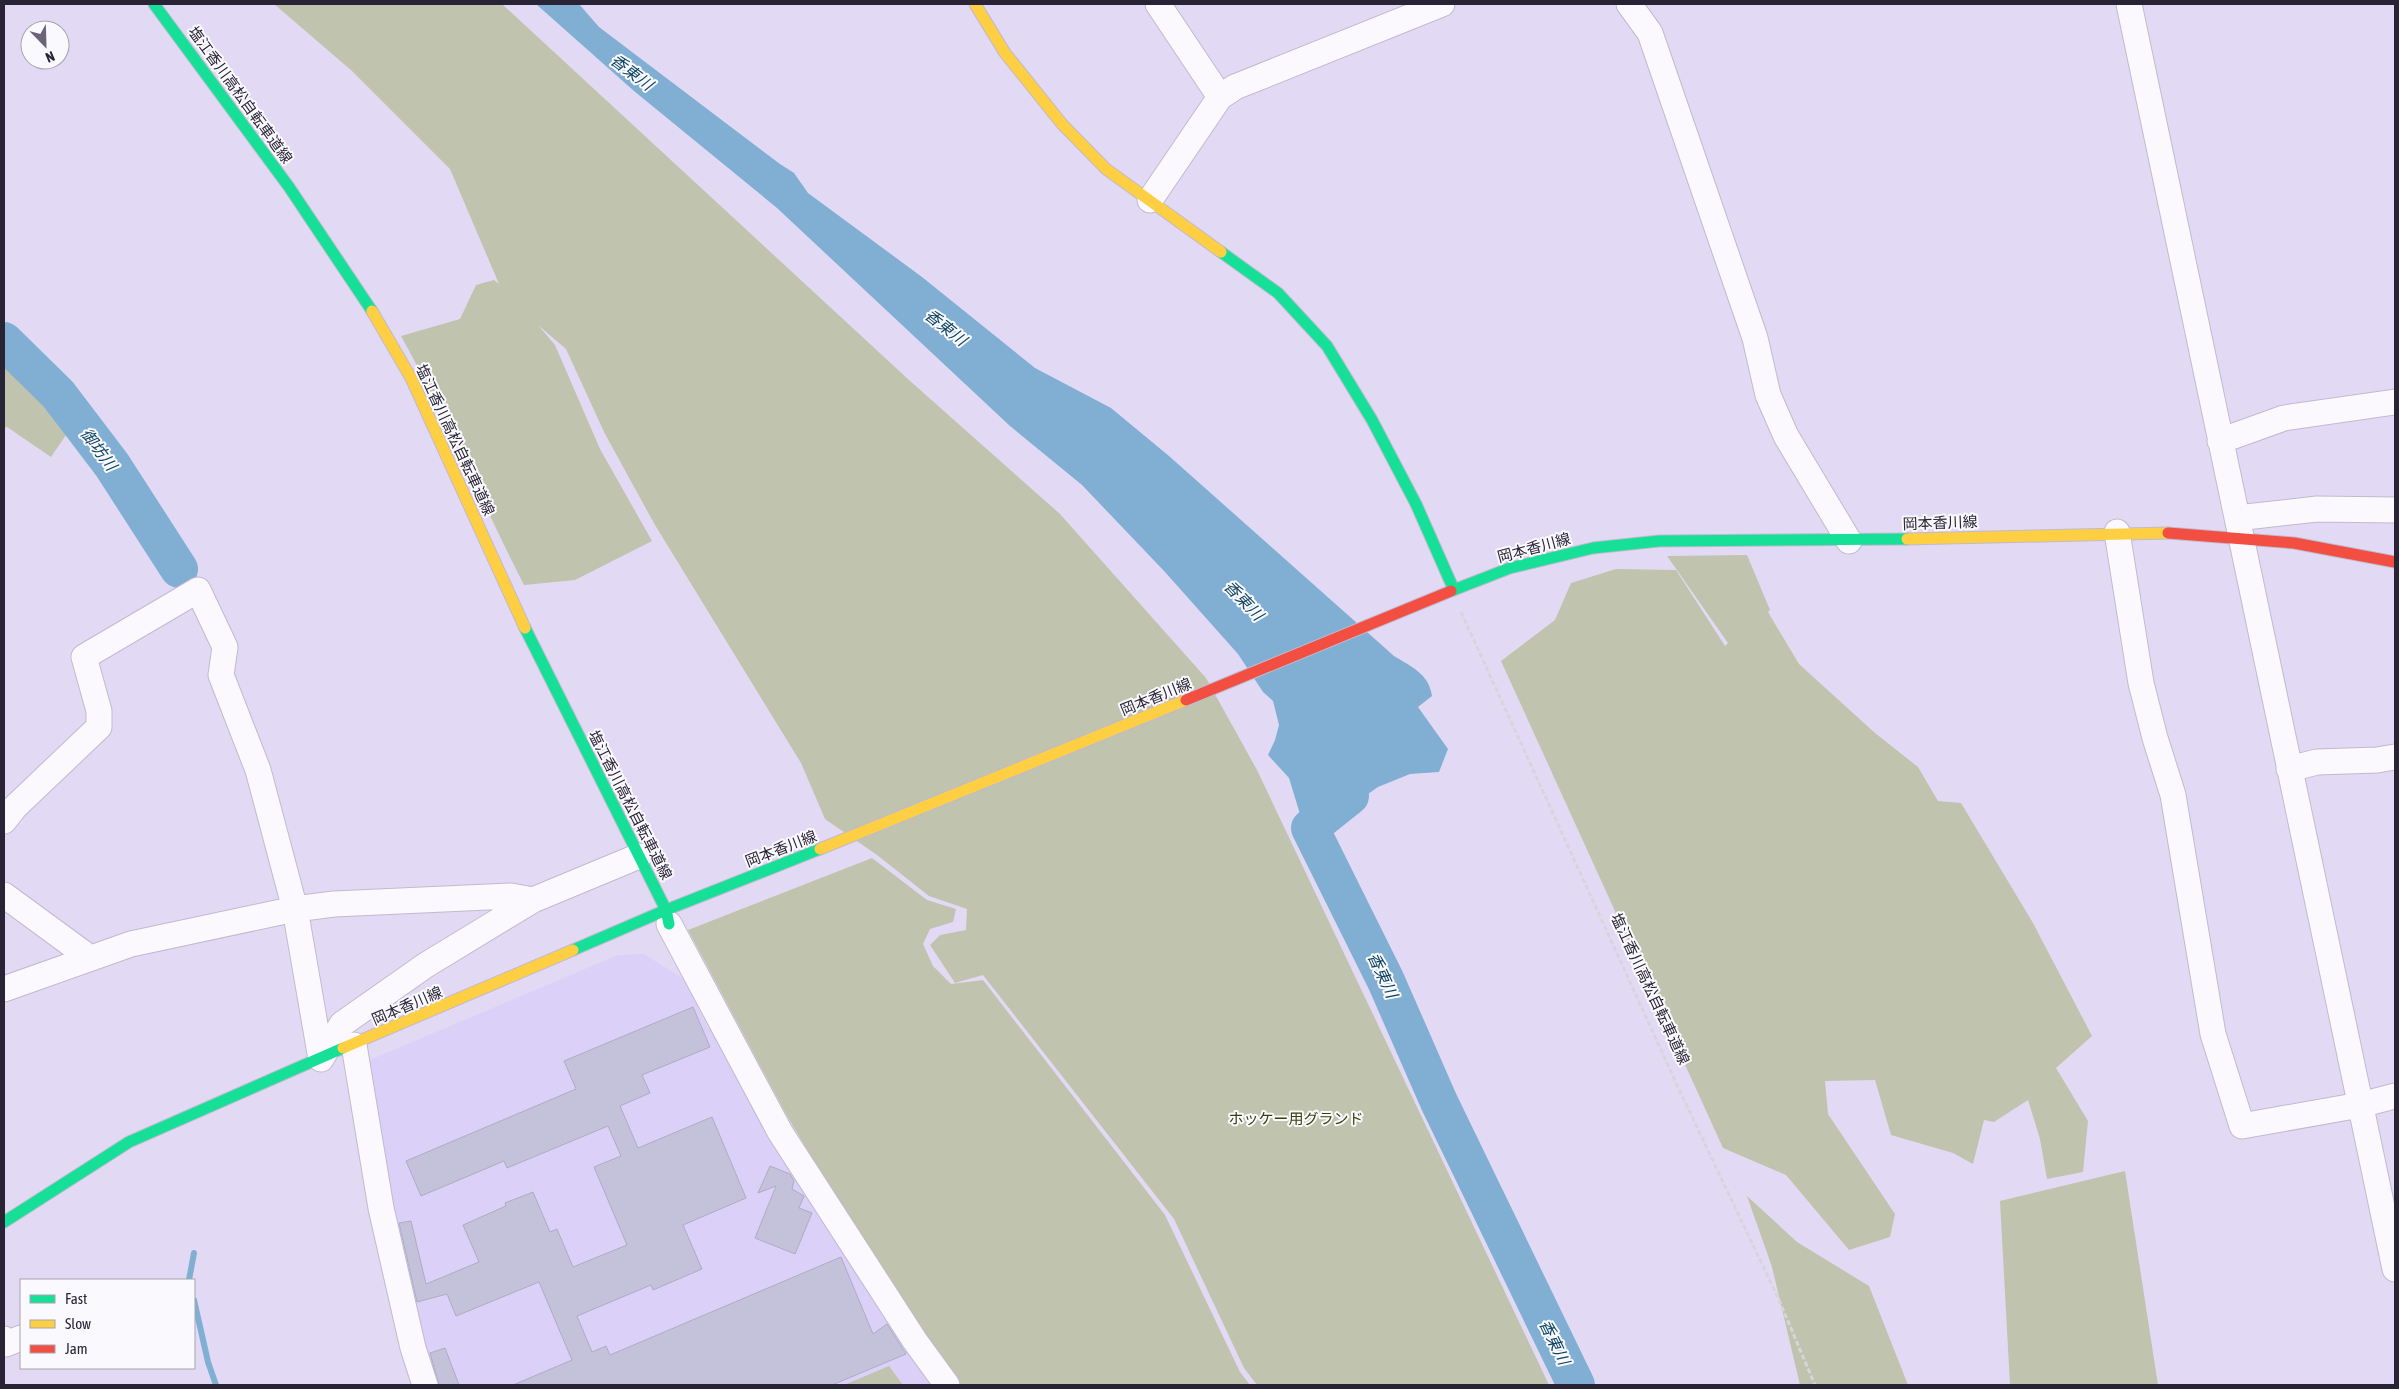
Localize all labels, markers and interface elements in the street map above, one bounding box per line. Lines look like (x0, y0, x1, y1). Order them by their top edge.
north arrow (20, 20, 70, 70)
street label: 塩江香川高松自転車道線 (185, 23, 296, 166)
text: N (43, 48, 57, 66)
water label: 香東川 (607, 50, 658, 95)
water label: 香東川 (922, 305, 972, 350)
street label: 塩江香川高松自転車道線 (413, 361, 498, 518)
water label: 御坊川 (77, 424, 122, 475)
street label: 岡本香川線 (1902, 513, 1978, 532)
street label: 岡本香川線 (1495, 530, 1572, 565)
water label: 香東川 (1221, 576, 1269, 625)
street label: 岡本香川線 (1118, 675, 1194, 718)
street label: 塩江香川高松自転車道線 (585, 727, 675, 882)
street label: 岡本香川線 (743, 827, 819, 870)
street label: 塩江香川高松自転車道線 (1608, 910, 1693, 1067)
water label: 香東川 (1365, 949, 1402, 1002)
street label: 岡本香川線 (369, 983, 445, 1028)
park label: ホッケー用グランド (1228, 1110, 1364, 1127)
legend (20, 1279, 195, 1369)
text: Fast (65, 1290, 87, 1307)
text: Slow (65, 1315, 91, 1332)
water label: 香東川 (1536, 1316, 1574, 1369)
text: Jam (65, 1340, 88, 1357)

